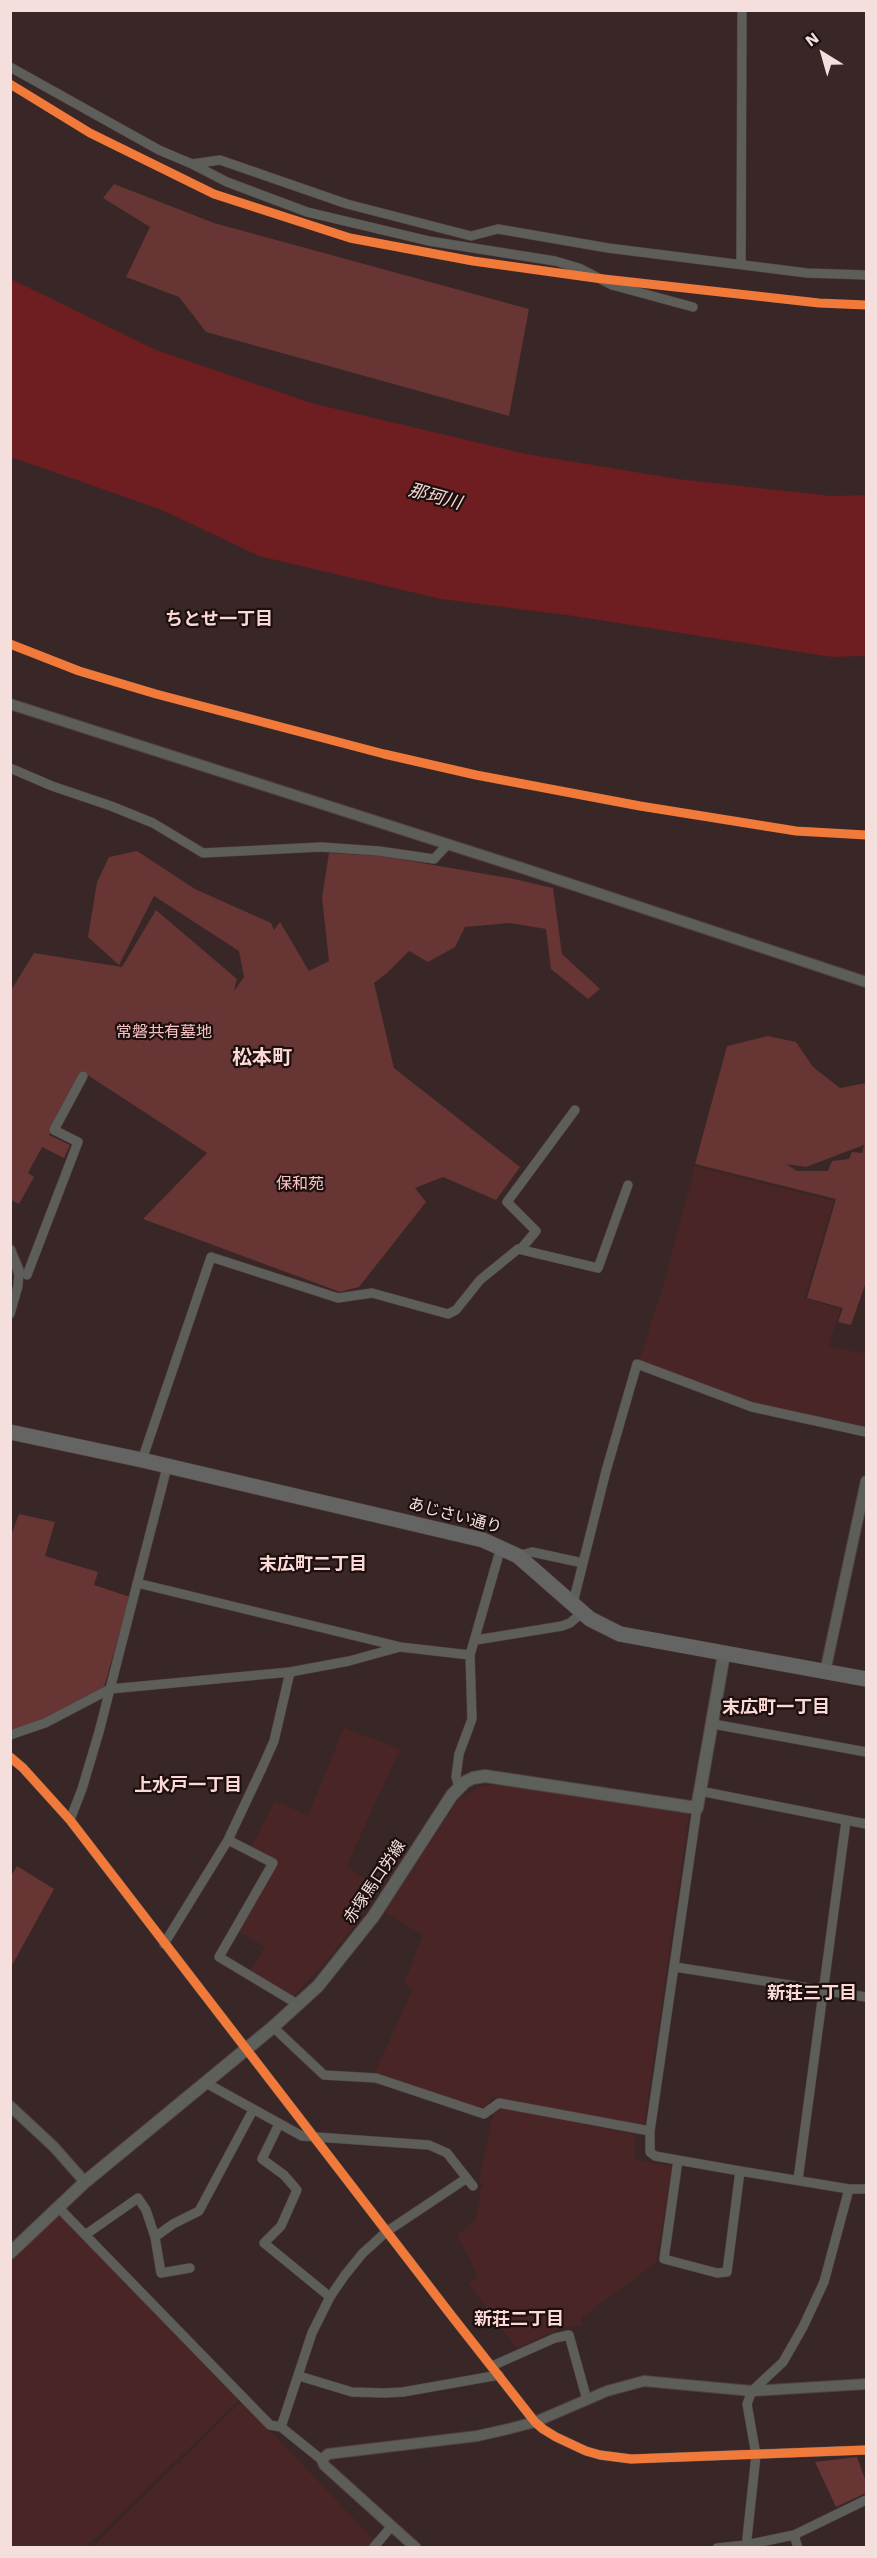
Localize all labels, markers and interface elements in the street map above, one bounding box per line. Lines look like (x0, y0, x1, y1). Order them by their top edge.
north arrow (793, 24, 853, 84)
text: N (801, 28, 822, 50)
water label: 那珂川 (406, 480, 464, 514)
district label: ちとせ一丁目 (165, 609, 273, 631)
park label: 常磐共有墓地 (116, 1022, 212, 1042)
district label: 松本町 (232, 1046, 292, 1070)
park label: 保和苑 (276, 1174, 324, 1194)
street label: あじさい通り (406, 1494, 504, 1538)
district label: 末広町二丁目 (259, 1554, 367, 1576)
district label: 末広町一丁目 (722, 1697, 830, 1719)
district label: 上水戸一丁目 (134, 1775, 242, 1797)
street label: 赤塚馬口労線 (340, 1837, 410, 1927)
district label: 新荘三丁目 (767, 1983, 857, 2005)
district label: 新荘二丁目 (474, 2309, 564, 2331)

